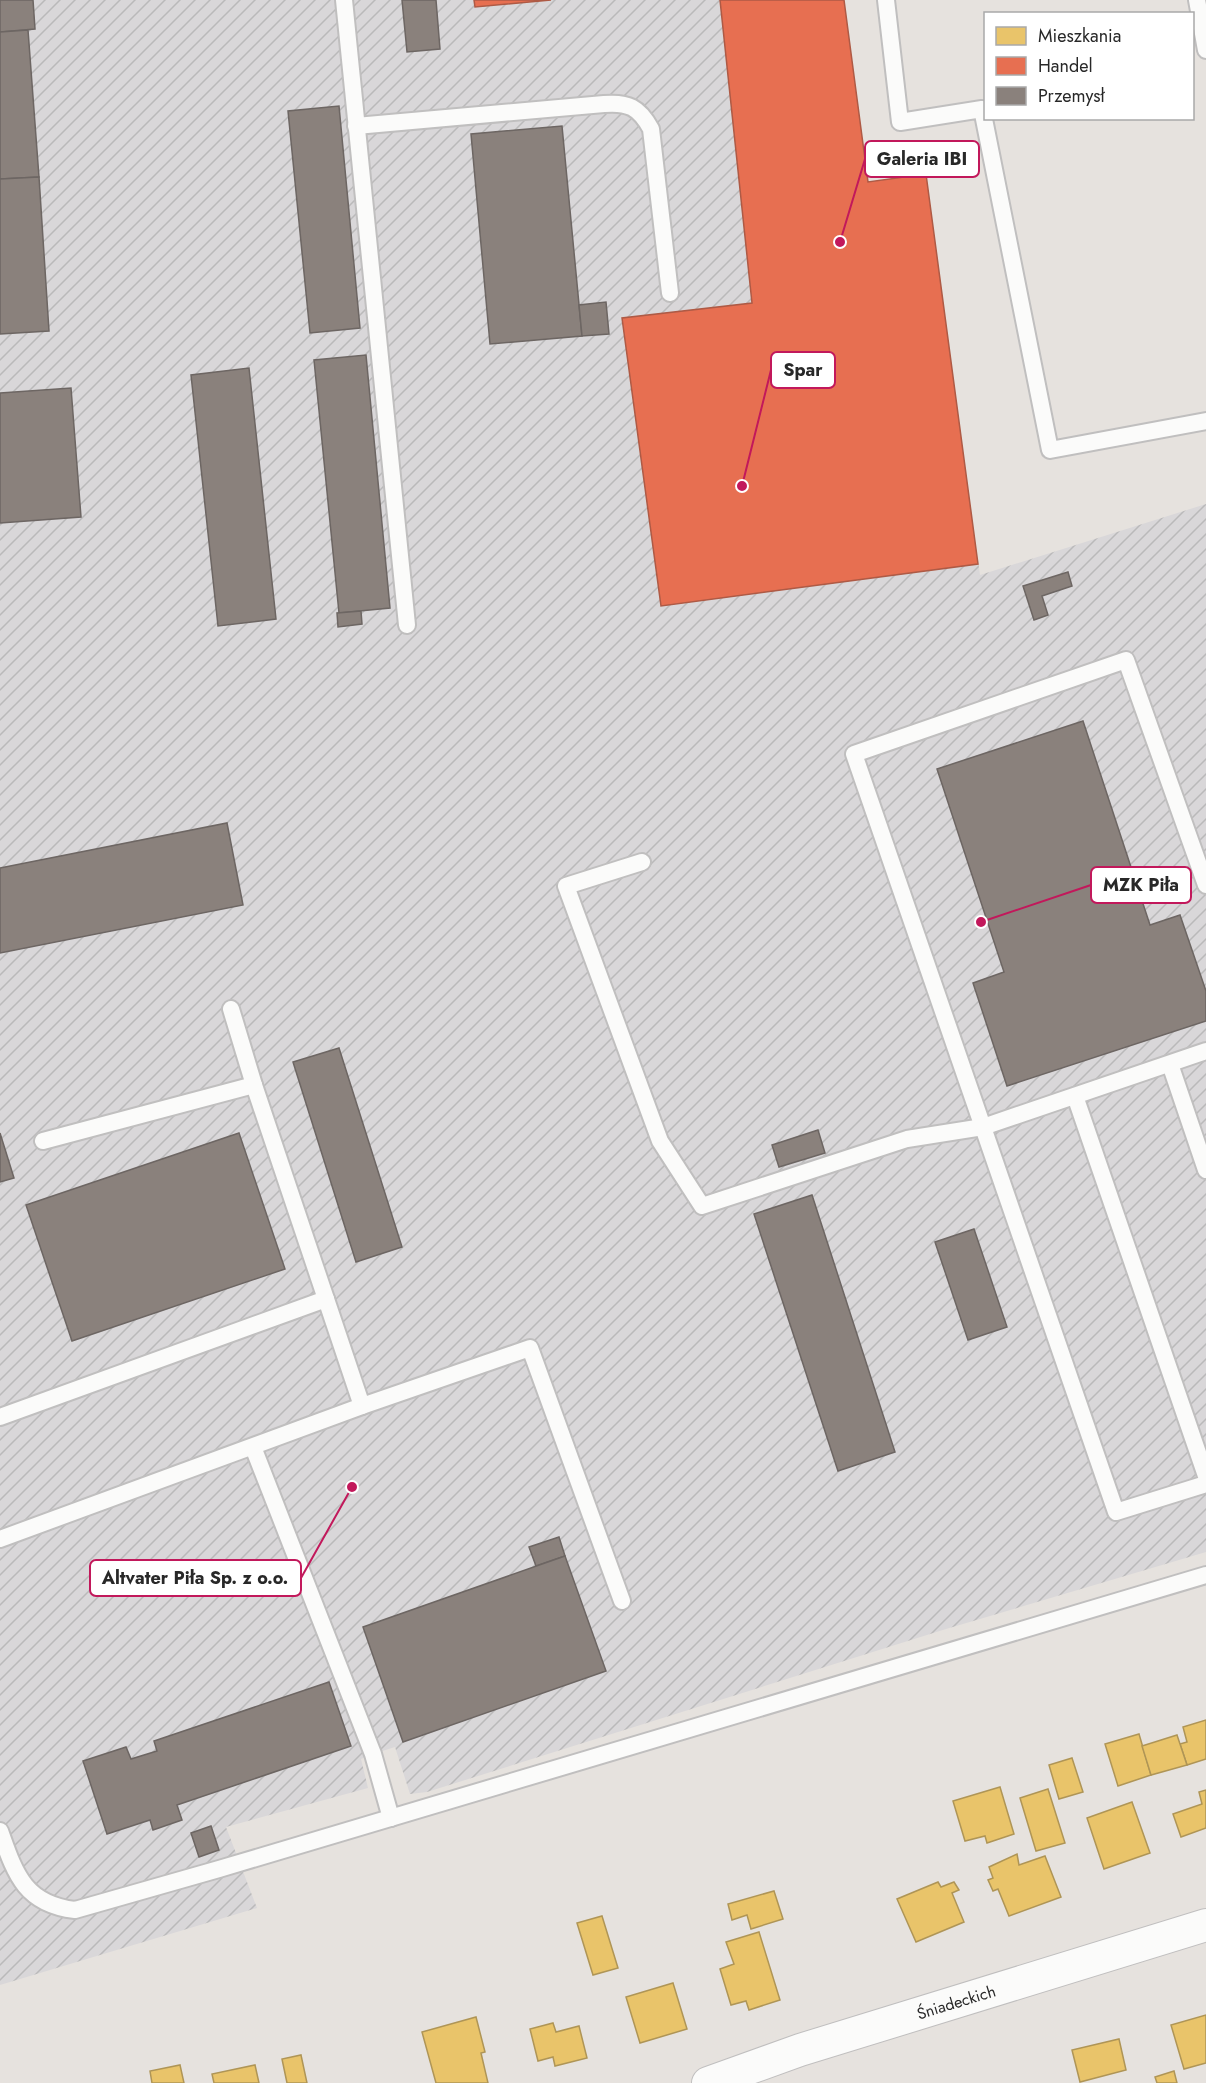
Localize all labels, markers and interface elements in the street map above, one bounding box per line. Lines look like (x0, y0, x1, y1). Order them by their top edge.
legend (984, 12, 1194, 120)
text: Mieszkania (1038, 23, 1121, 49)
text: Handel (1038, 53, 1093, 79)
text: Przemysł (1038, 83, 1106, 109)
callout: Galeria IBI (865, 141, 979, 177)
text: Galeria IBI (877, 146, 967, 172)
callout: Spar (771, 352, 835, 388)
text: Spar (783, 357, 823, 383)
callout: MZK Piła (1091, 867, 1191, 903)
text: MZK Piła (1103, 872, 1179, 898)
callout: Altvater Piła Sp. z o.o. (90, 1560, 301, 1596)
text: Altvater Piła Sp. z o.o. (101, 1565, 288, 1591)
street label: Śniadeckich (914, 1979, 998, 2025)

